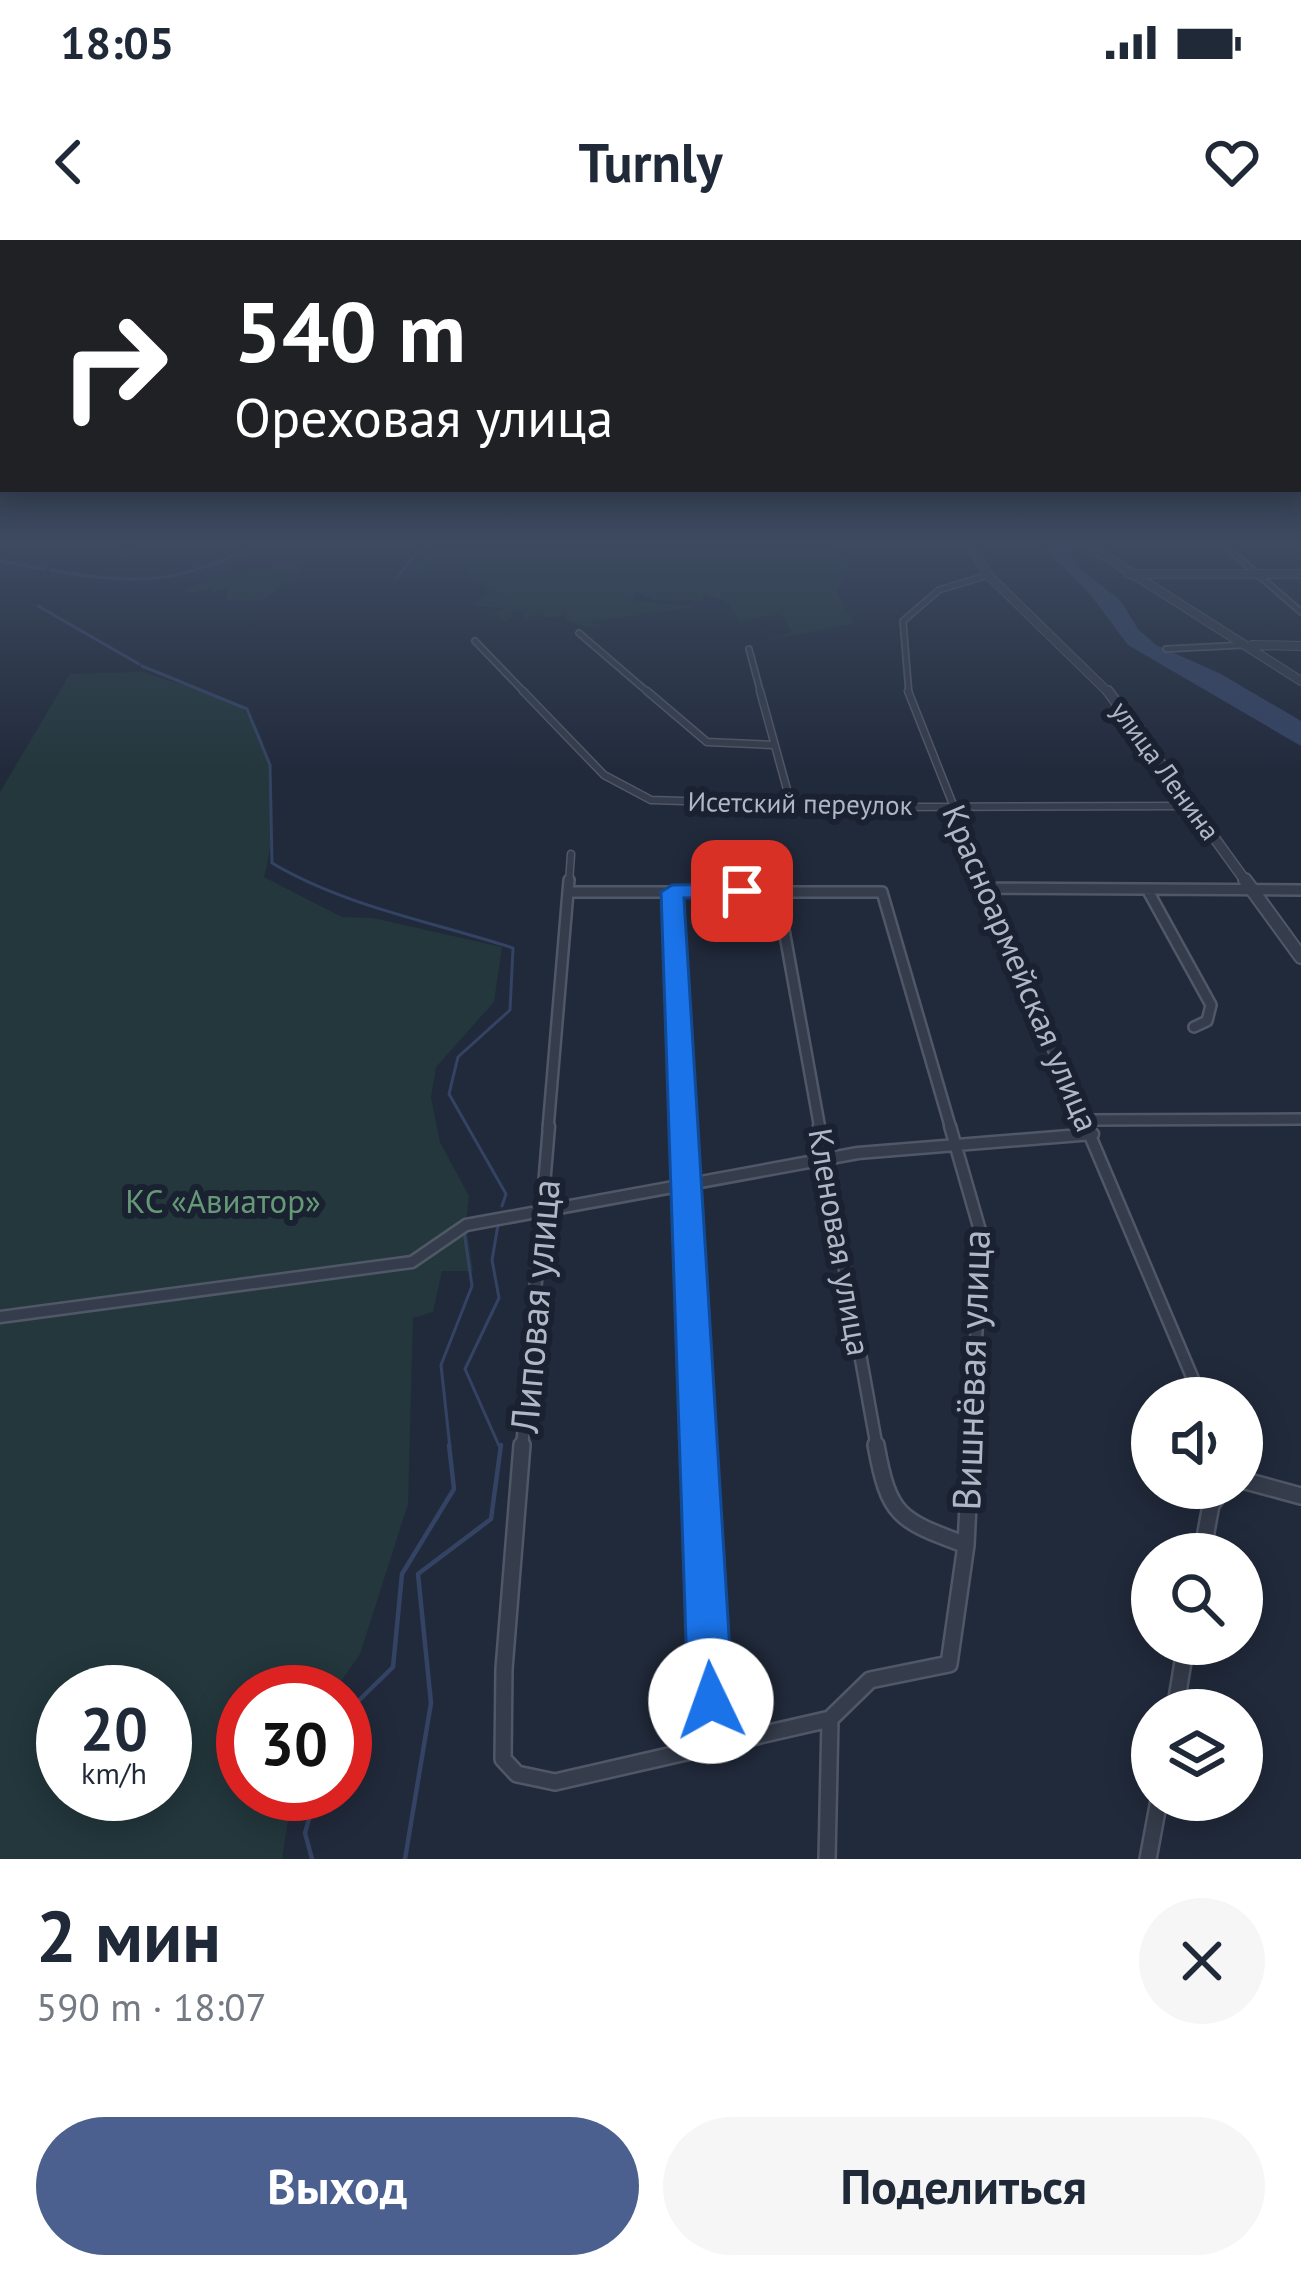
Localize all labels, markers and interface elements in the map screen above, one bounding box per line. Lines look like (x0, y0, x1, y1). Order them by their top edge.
text: 18:05 (60, 13, 174, 71)
text: Turnly (578, 127, 723, 197)
icon: back (36, 129, 102, 195)
icon: heart (1199, 129, 1265, 195)
text: 540 m (234, 276, 466, 385)
icon: right (36, 288, 192, 444)
text: Ореховая улица (234, 382, 613, 452)
street label: улица Ленина (1104, 694, 1228, 847)
street label: Исетский переулок (687, 784, 913, 822)
street label: Красноармейская улица (933, 798, 1110, 1138)
pin (691, 840, 793, 942)
icon: arrive (709, 858, 775, 924)
street label: Кленовая улица (799, 1125, 882, 1359)
street label: Липовая улица (498, 1177, 571, 1436)
park label: КС «Авиатор» (125, 1179, 321, 1222)
street label: Вишнёвая улица (940, 1229, 1001, 1511)
map controls (1131, 1377, 1263, 1821)
button: sound (1131, 1377, 1263, 1509)
button: search (1131, 1533, 1263, 1665)
position arrow (648, 1638, 774, 1764)
speed limit sign: 30 (216, 1665, 372, 1821)
text: 20 (80, 1689, 148, 1767)
button: layers (1131, 1689, 1263, 1821)
text: km/h (81, 1753, 147, 1792)
text: 2 мин (36, 1889, 221, 1982)
button: close (1139, 1898, 1265, 2024)
text: 590 m · 18:07 (36, 1981, 267, 2032)
button: Выход (36, 2117, 639, 2255)
button: Поделиться (663, 2117, 1265, 2255)

